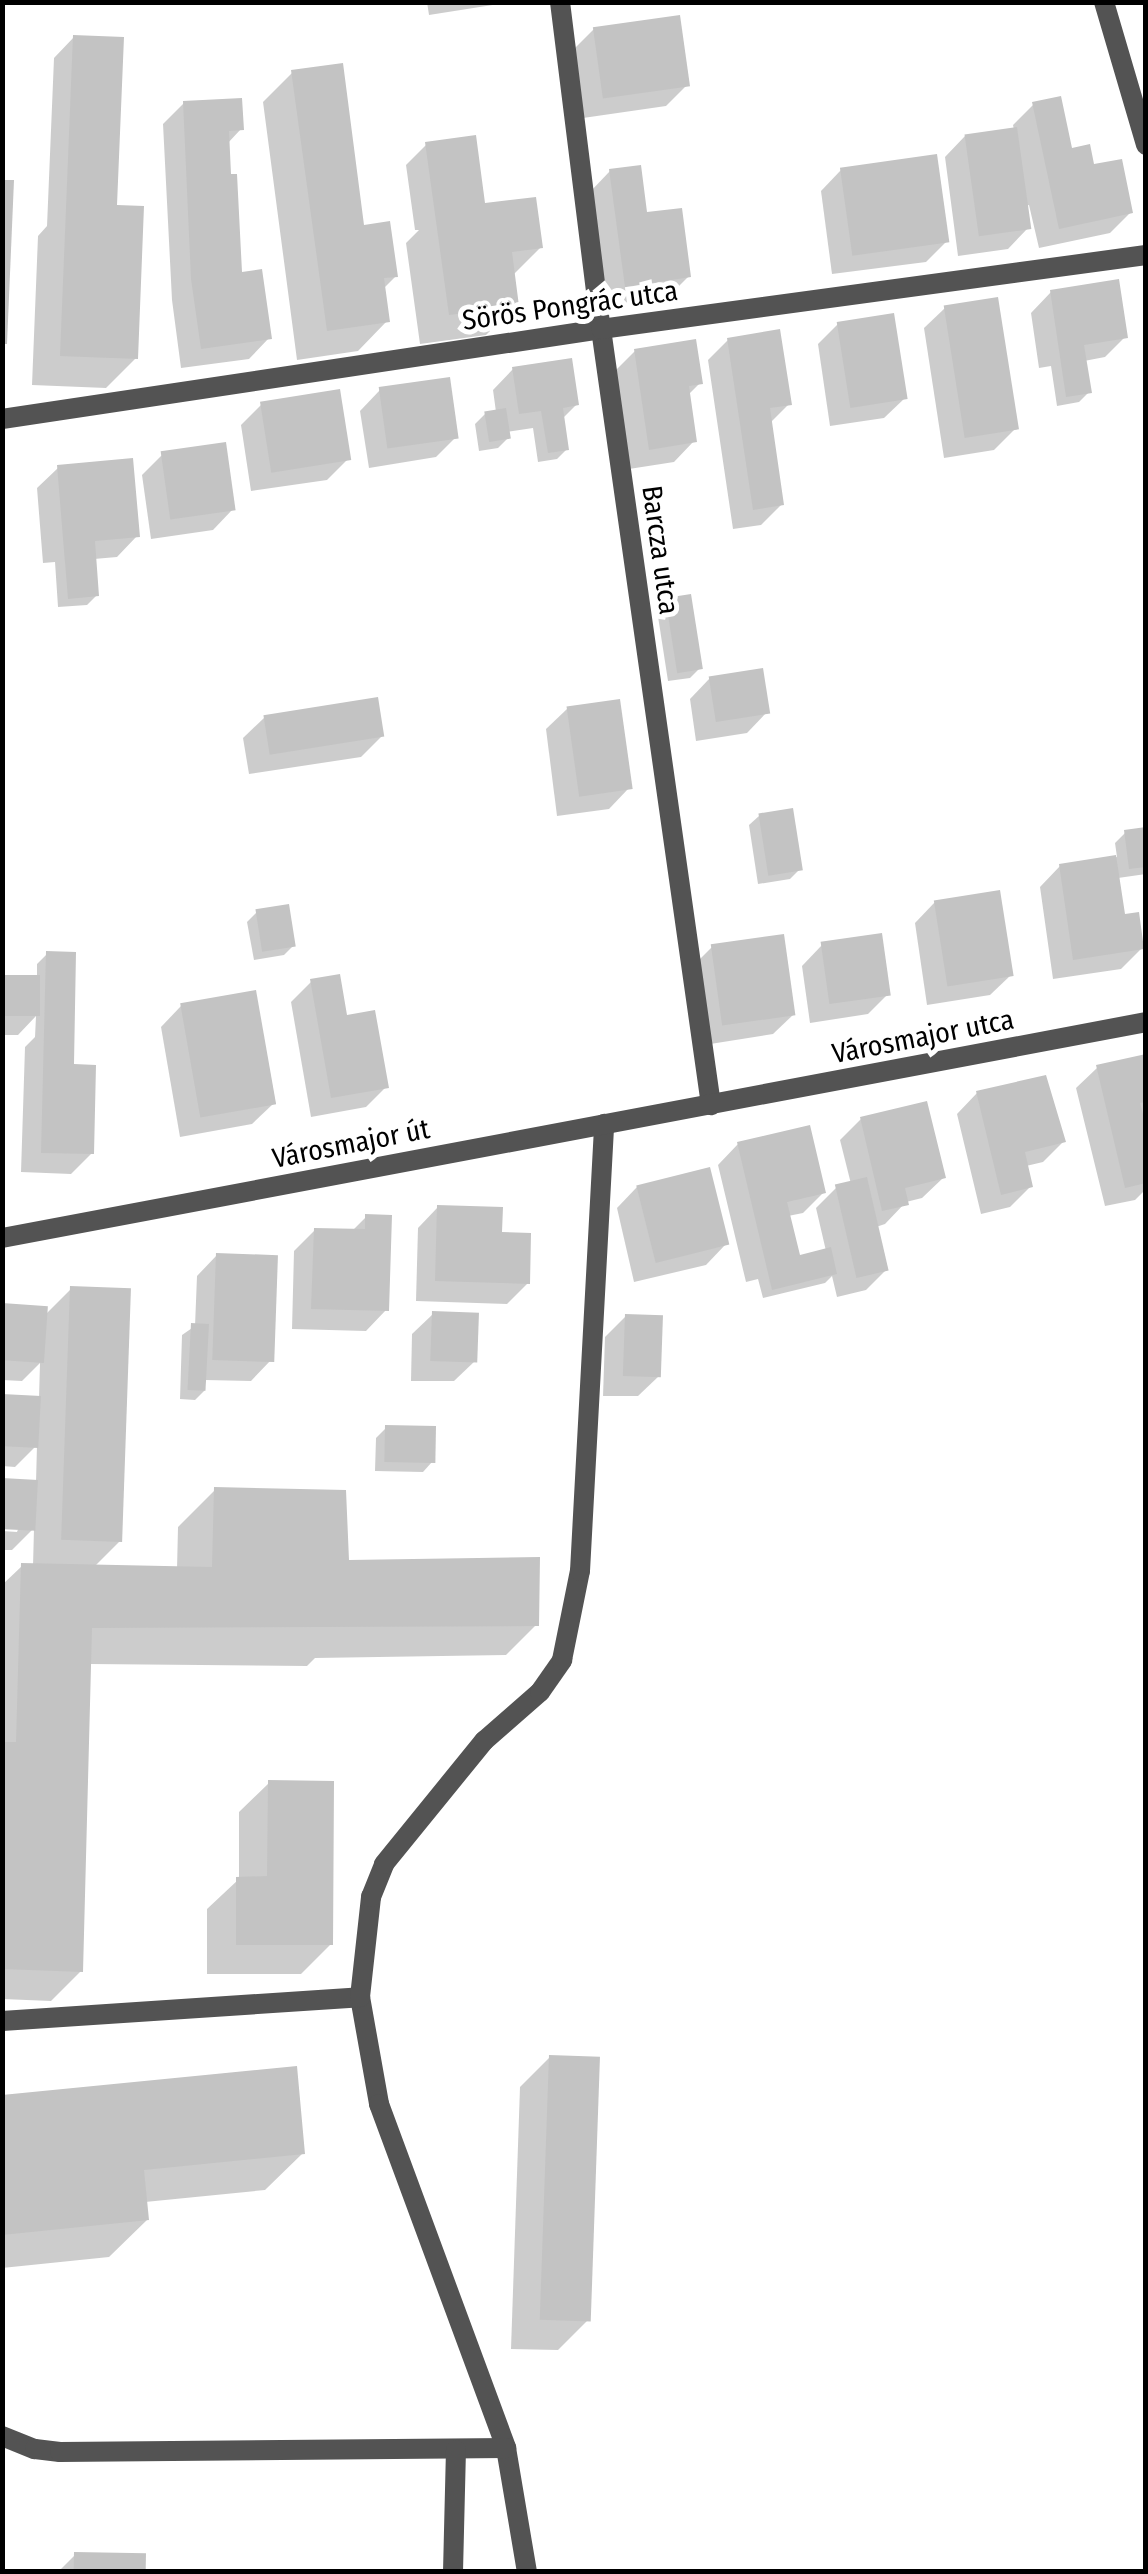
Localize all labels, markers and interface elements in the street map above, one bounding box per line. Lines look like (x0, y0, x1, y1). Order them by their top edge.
street label: Sörös Pongrác utca (460, 274, 680, 338)
street label: Barcza utca (634, 483, 686, 617)
street label: Városmajor utca (829, 1003, 1017, 1071)
street label: Városmajor út (270, 1112, 432, 1176)

